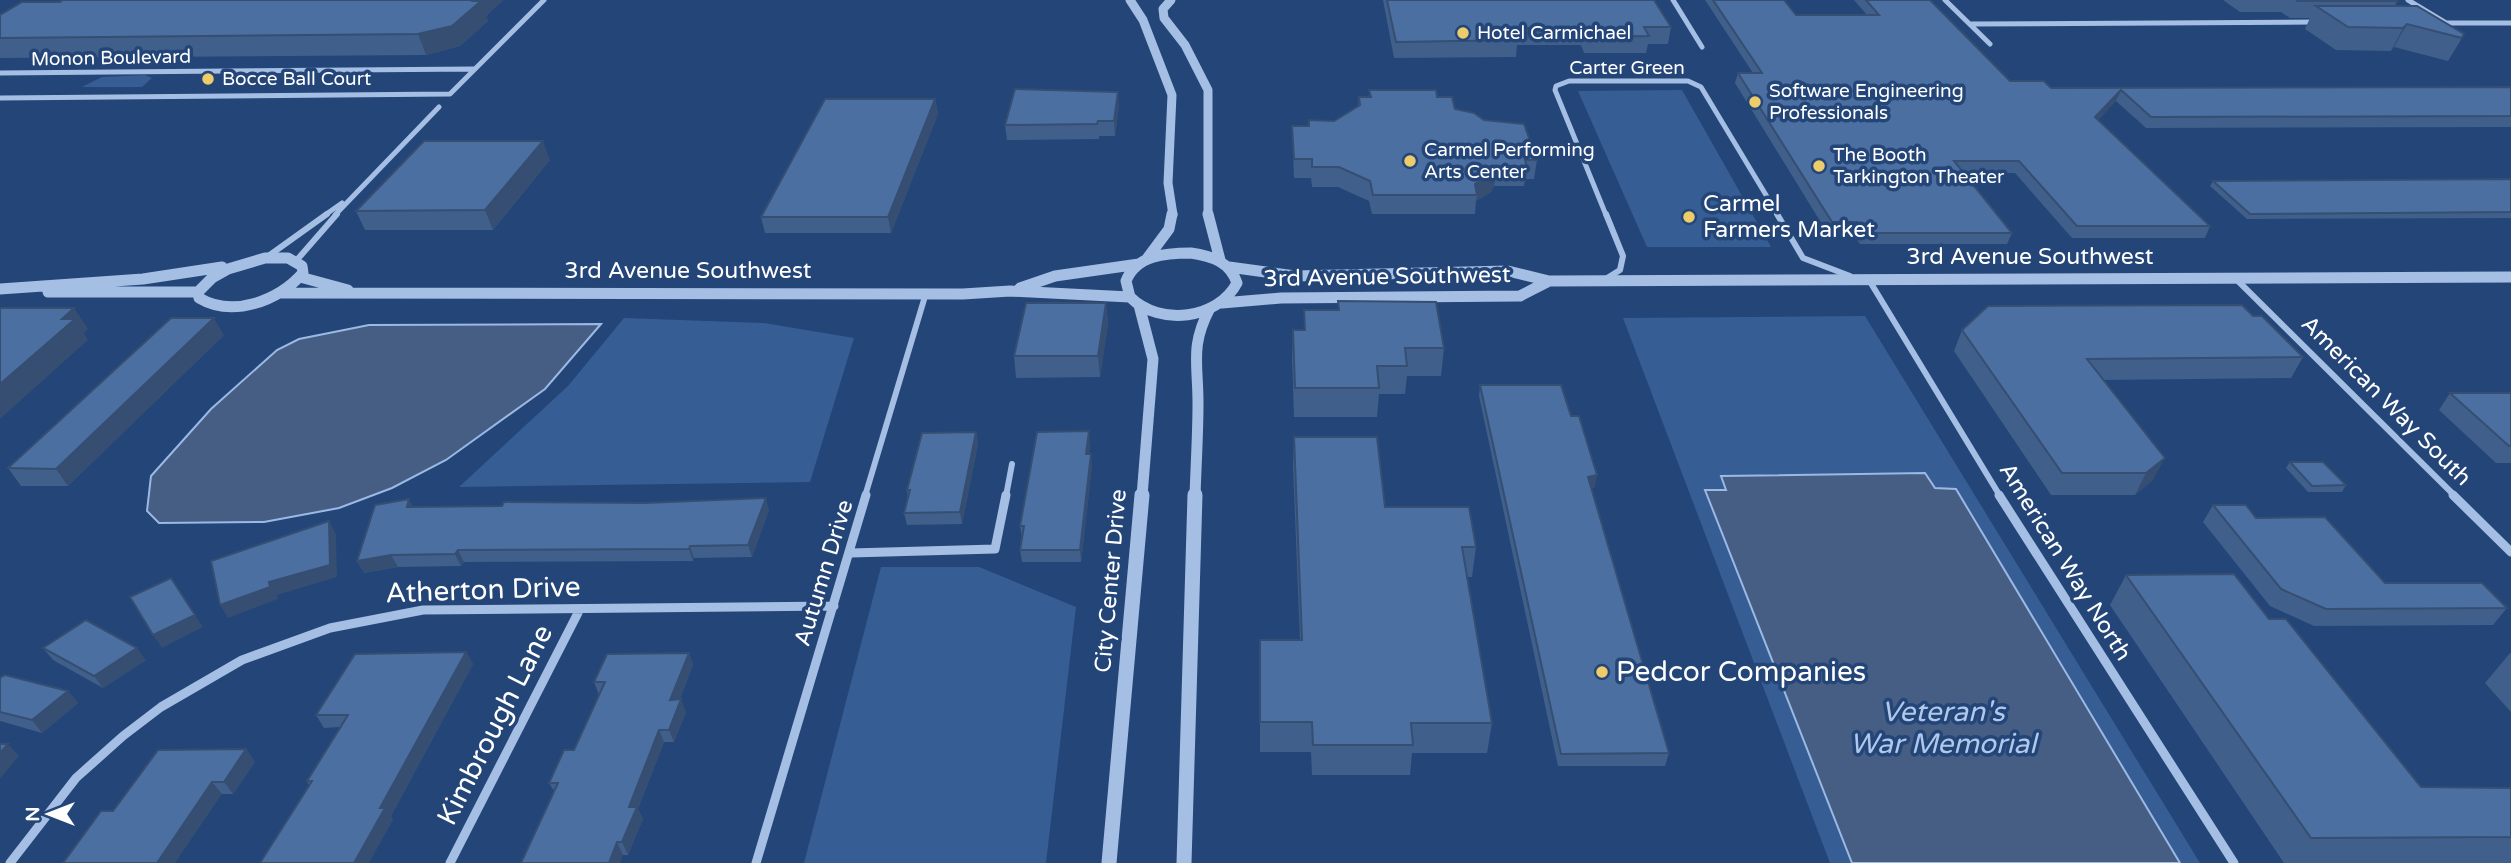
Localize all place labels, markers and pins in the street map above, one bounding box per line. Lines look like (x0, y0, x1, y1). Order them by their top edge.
place label: Hotel Carmichael (1477, 22, 1631, 44)
marker: Hotel Carmichael (1455, 25, 1471, 41)
place label: Bocce Ball Court (222, 68, 371, 90)
marker: Bocce Ball Court (200, 71, 216, 87)
place label: Software Engineering Professionals (1769, 80, 1964, 124)
marker: Software Engineering Professionals (1747, 94, 1763, 110)
place label: Carmel Performing Arts Center (1424, 139, 1595, 183)
place label: The Booth Tarkington Theater (1833, 144, 2005, 188)
marker: Carmel Performing Arts Center (1402, 153, 1418, 169)
marker: The Booth Tarkington Theater (1811, 158, 1827, 174)
place label: Carmel Farmers Market (1703, 190, 1875, 244)
marker: Carmel Farmers Market (1681, 209, 1697, 225)
place label: Pedcor Companies (1616, 655, 1866, 689)
marker: Pedcor Companies (1594, 664, 1610, 680)

